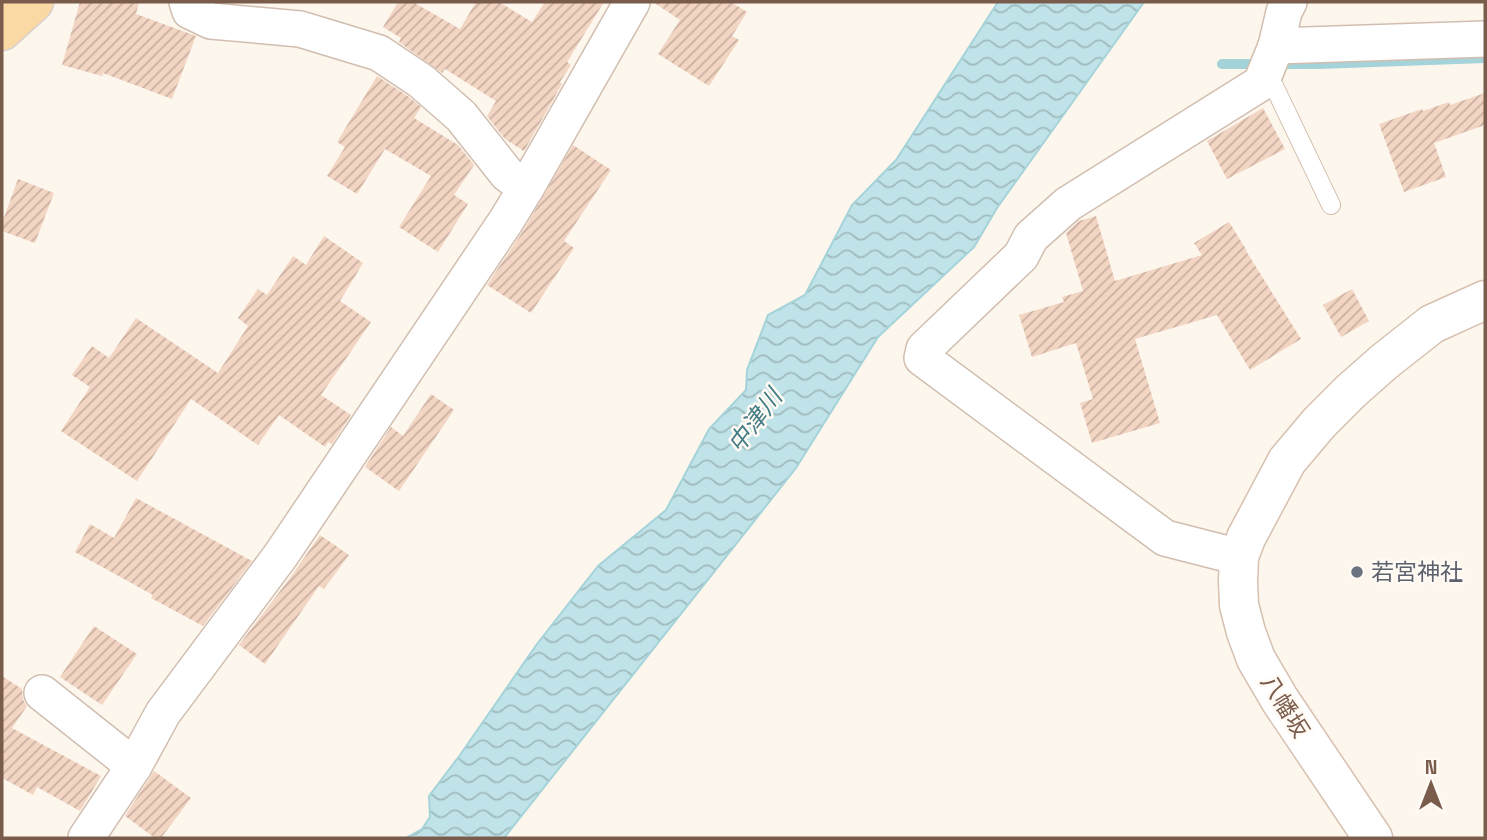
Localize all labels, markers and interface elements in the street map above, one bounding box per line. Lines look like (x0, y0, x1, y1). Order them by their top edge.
water label: 中津川 (721, 380, 790, 459)
place label: 若宮神社 (1371, 557, 1463, 587)
marker: 若宮神社 (1349, 564, 1365, 580)
street label: 八幡坂 (1254, 669, 1316, 743)
north arrow (1396, 749, 1466, 819)
text: N (1425, 755, 1437, 780)

